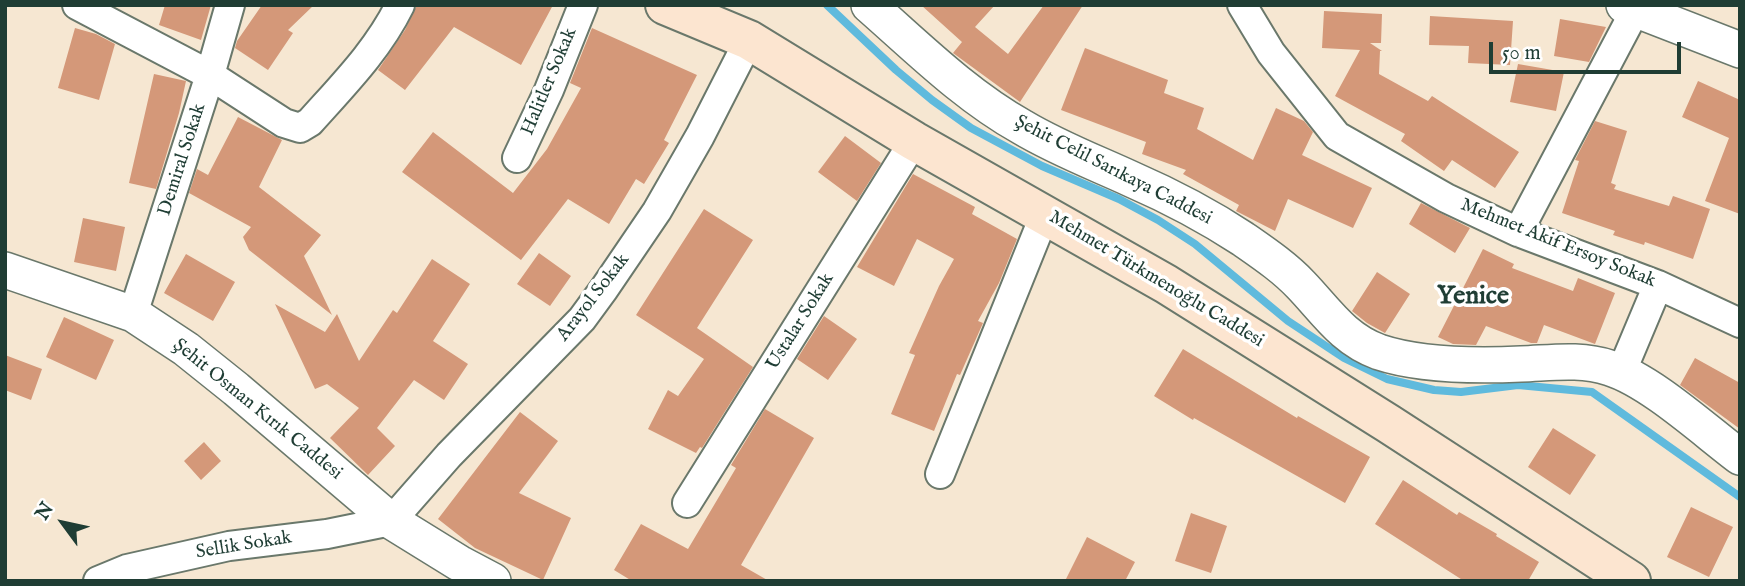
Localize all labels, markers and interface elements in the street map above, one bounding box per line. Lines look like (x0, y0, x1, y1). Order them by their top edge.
street label: Halitler Sokak (517, 25, 583, 139)
scale bar (1493, 28, 1686, 72)
text: 50 m (1502, 40, 1541, 67)
street label: Demiral Sokak (154, 101, 212, 219)
street label: Şehit Celil Sarıkaya Caddesi (1010, 111, 1216, 231)
street label: Mehmet Akif Ersoy Sokak (1457, 194, 1659, 294)
street label: Mehmet Türkmenoğlu Caddesi (1044, 207, 1268, 353)
street label: Arayol Sokak (553, 250, 635, 346)
street label: Ustalar Sokak (762, 269, 840, 375)
district label: Yenice (1437, 282, 1509, 314)
street label: Şehit Osman Kırık Caddesi (168, 335, 346, 485)
north arrow (28, 488, 98, 558)
text: N (31, 498, 60, 525)
street label: Sellik Sokak (194, 527, 294, 565)

